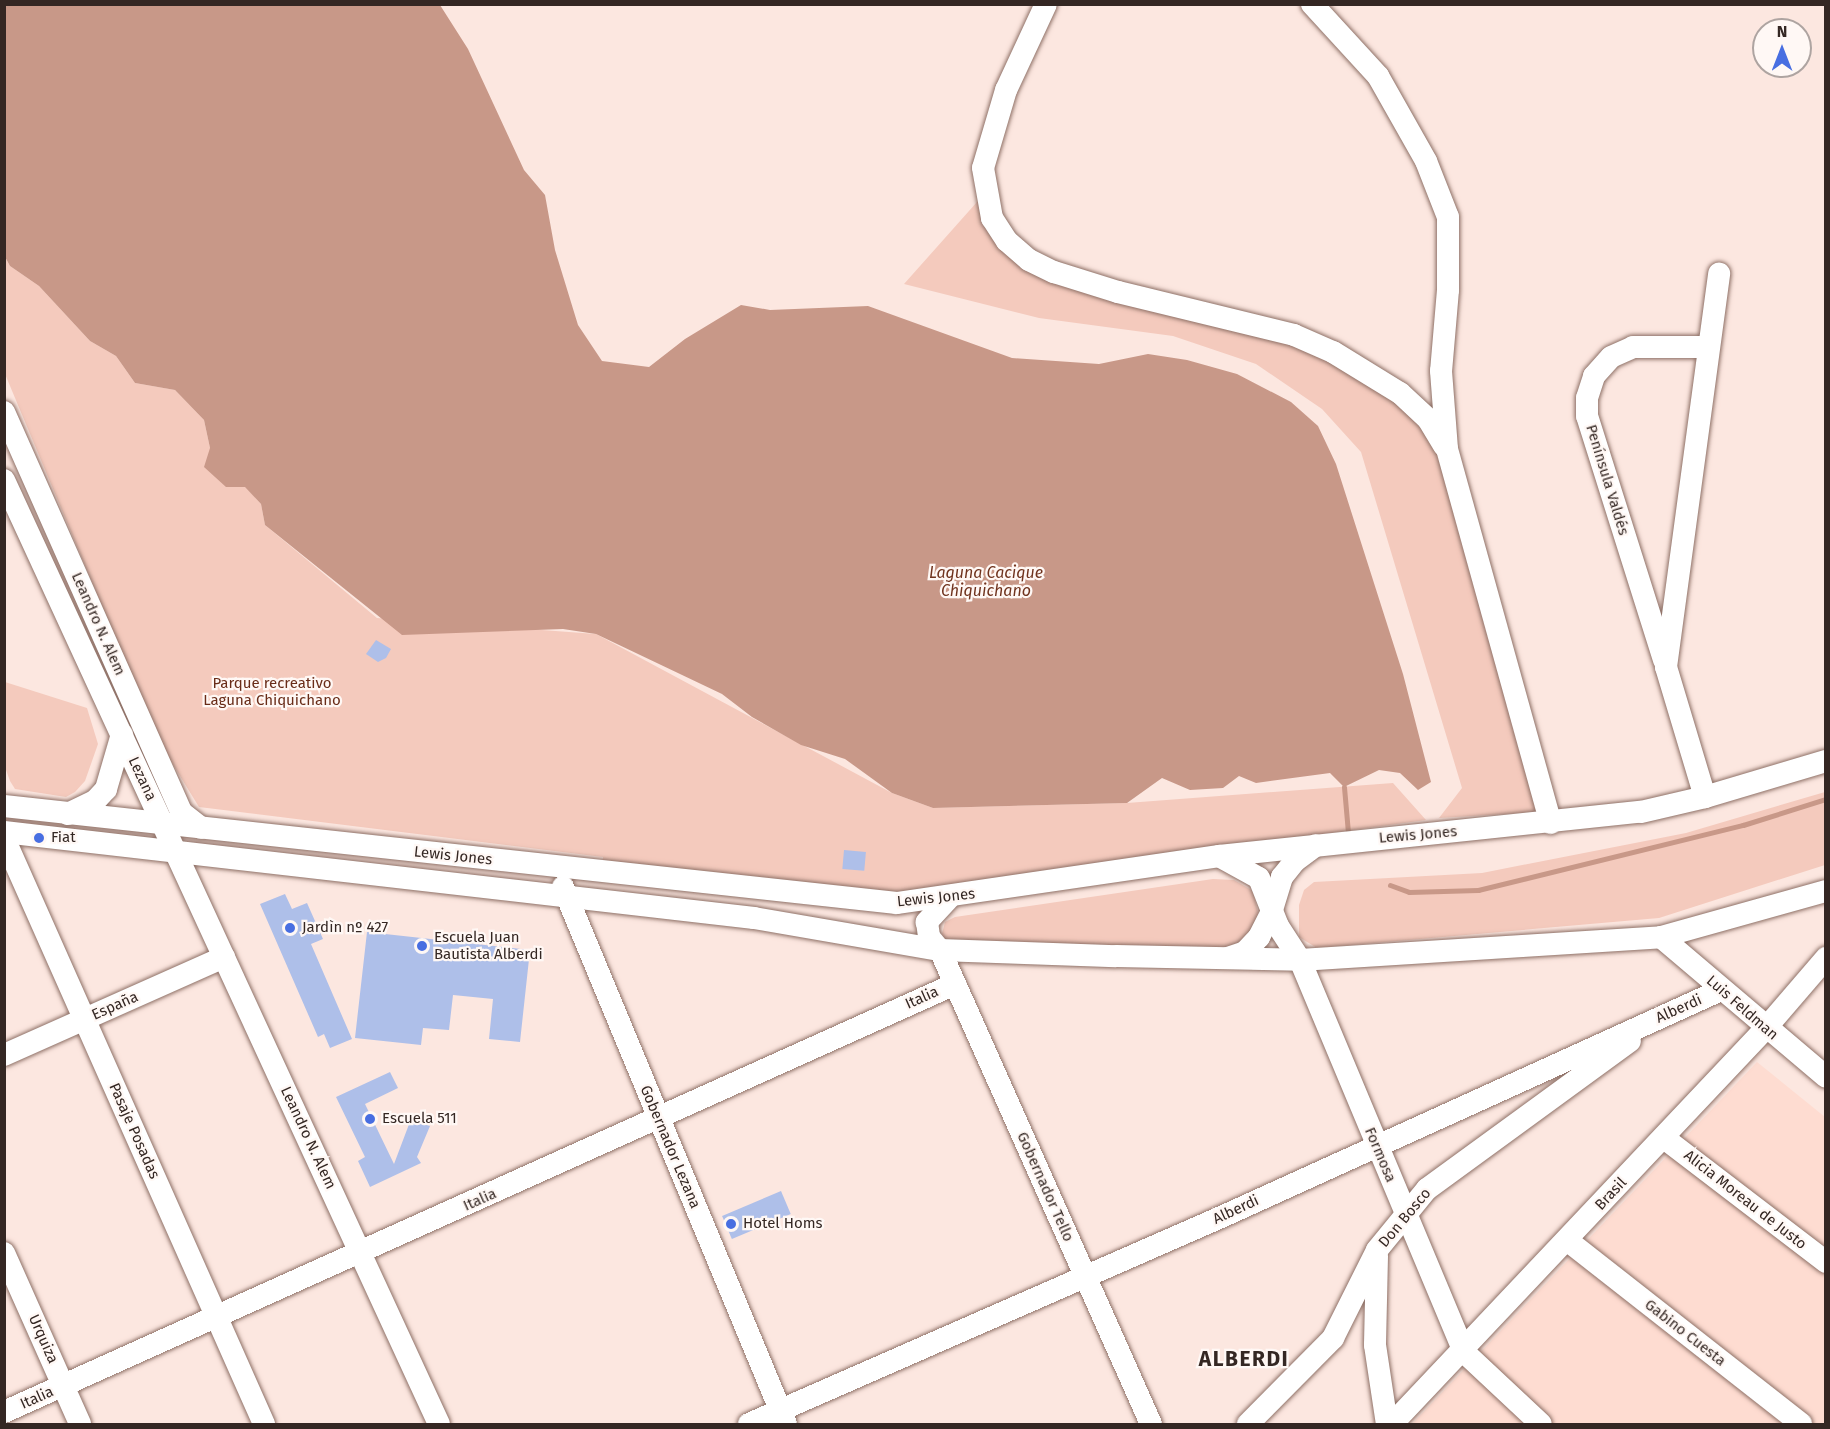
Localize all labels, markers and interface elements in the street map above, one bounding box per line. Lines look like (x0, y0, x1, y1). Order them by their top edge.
north arrow (1752, 18, 1812, 78)
text: N (1777, 22, 1787, 41)
street label: Península Valdés (1582, 423, 1632, 537)
water label: Laguna Cacique Chiquichano (929, 563, 1043, 601)
street label: Leandro N. Alem (67, 570, 129, 678)
park label: Parque recreativo Laguna Chiquichano (203, 674, 341, 709)
street label: Lezana (124, 754, 160, 804)
street label: Lewis Jones (1378, 823, 1458, 847)
place label: Fiat (51, 829, 76, 847)
marker: Fiat (32, 831, 46, 845)
street label: Lewis Jones (413, 843, 493, 869)
street label: Lewis Jones (896, 885, 976, 911)
place label: Jardìn nº 427 (302, 919, 388, 937)
marker: Jardìn nº 427 (283, 921, 297, 935)
place label: Escuela Juan Bautista Alberdi (434, 928, 543, 963)
marker: Escuela Juan Bautista Alberdi (415, 939, 429, 953)
street label: Luis Feldman (1702, 972, 1782, 1044)
street label: Italia (903, 983, 941, 1013)
street label: España (89, 988, 141, 1024)
street label: Alberdi (1653, 991, 1705, 1027)
street label: Pasaje Posadas (105, 1080, 163, 1182)
street label: Gobernador Lezana (636, 1083, 704, 1211)
street label: Leandro N. Alem (276, 1084, 340, 1192)
place label: Escuela 511 (382, 1110, 457, 1128)
marker: Escuela 511 (363, 1112, 377, 1126)
street label: Formosa (1360, 1125, 1400, 1185)
street label: Gobernador Tello (1013, 1129, 1077, 1245)
street label: Alicia Moreau de Justo (1680, 1146, 1810, 1254)
street label: Brasil (1591, 1174, 1631, 1214)
street label: Italia (461, 1185, 499, 1215)
street label: Don Bosco (1375, 1185, 1435, 1251)
street label: Alberdi (1210, 1192, 1262, 1228)
place label: Hotel Homs (743, 1215, 823, 1233)
marker: Hotel Homs (724, 1217, 738, 1231)
street label: Gabino Cuesta (1641, 1296, 1729, 1370)
street label: Urquiza (24, 1312, 62, 1366)
district label: ALBERDI (1199, 1346, 1289, 1372)
street label: Italia (18, 1383, 56, 1413)

